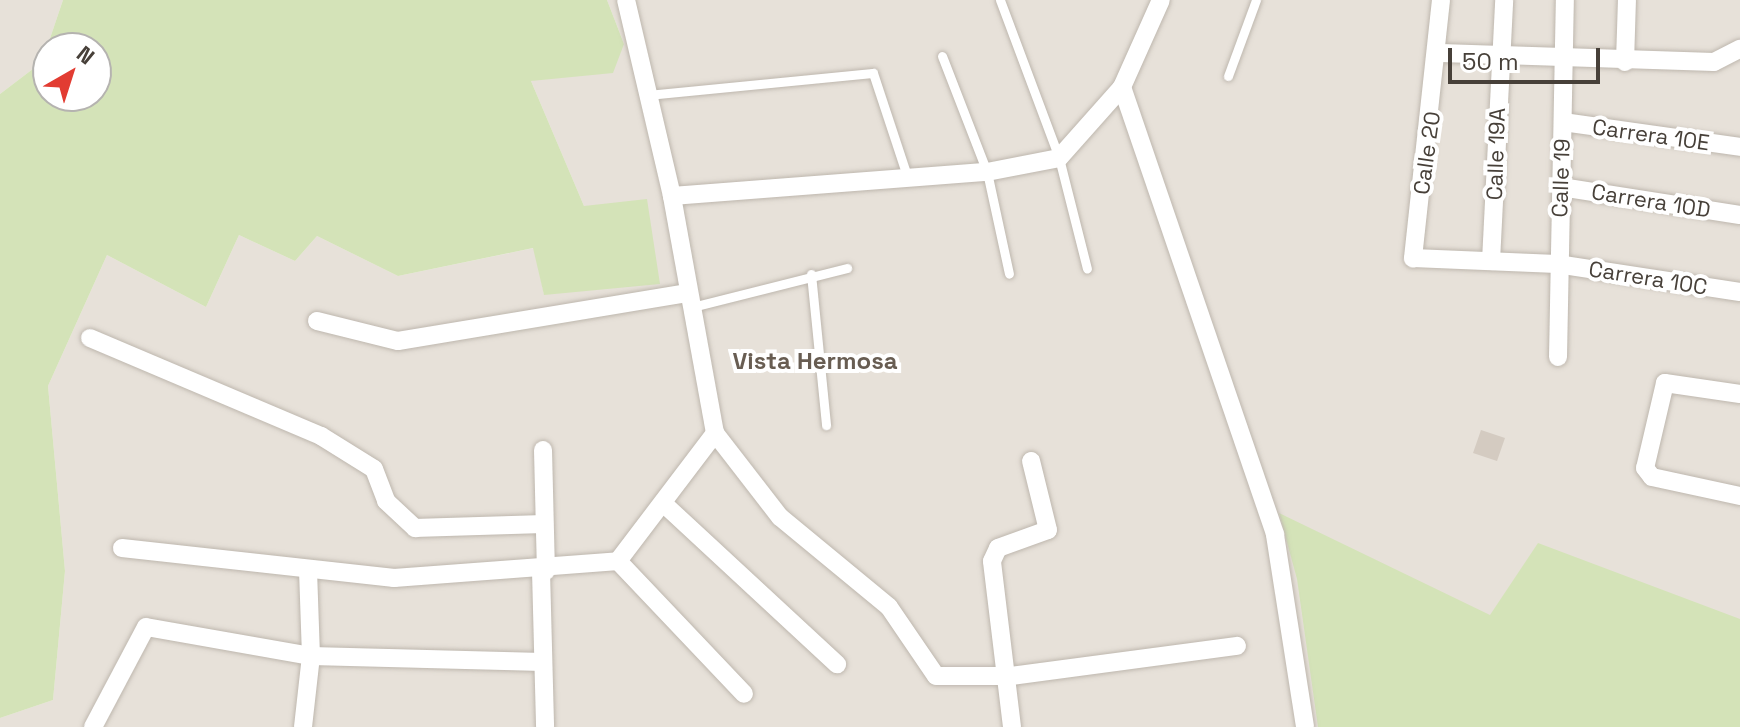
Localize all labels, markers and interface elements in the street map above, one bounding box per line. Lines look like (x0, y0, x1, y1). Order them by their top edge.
north arrow (32, 32, 112, 112)
scale bar (1452, 32, 1604, 82)
text: N (71, 39, 100, 70)
text: 50 m (1462, 46, 1519, 77)
street label: Calle 19A (1481, 107, 1511, 201)
street label: Calle 20 (1408, 110, 1446, 196)
street label: Carrera 10E (1591, 114, 1711, 156)
street label: Calle 19 (1546, 138, 1576, 218)
street label: Carrera 10D (1590, 179, 1712, 223)
street label: Carrera 10C (1587, 256, 1709, 300)
district label: Vista Hermosa (732, 347, 898, 375)

